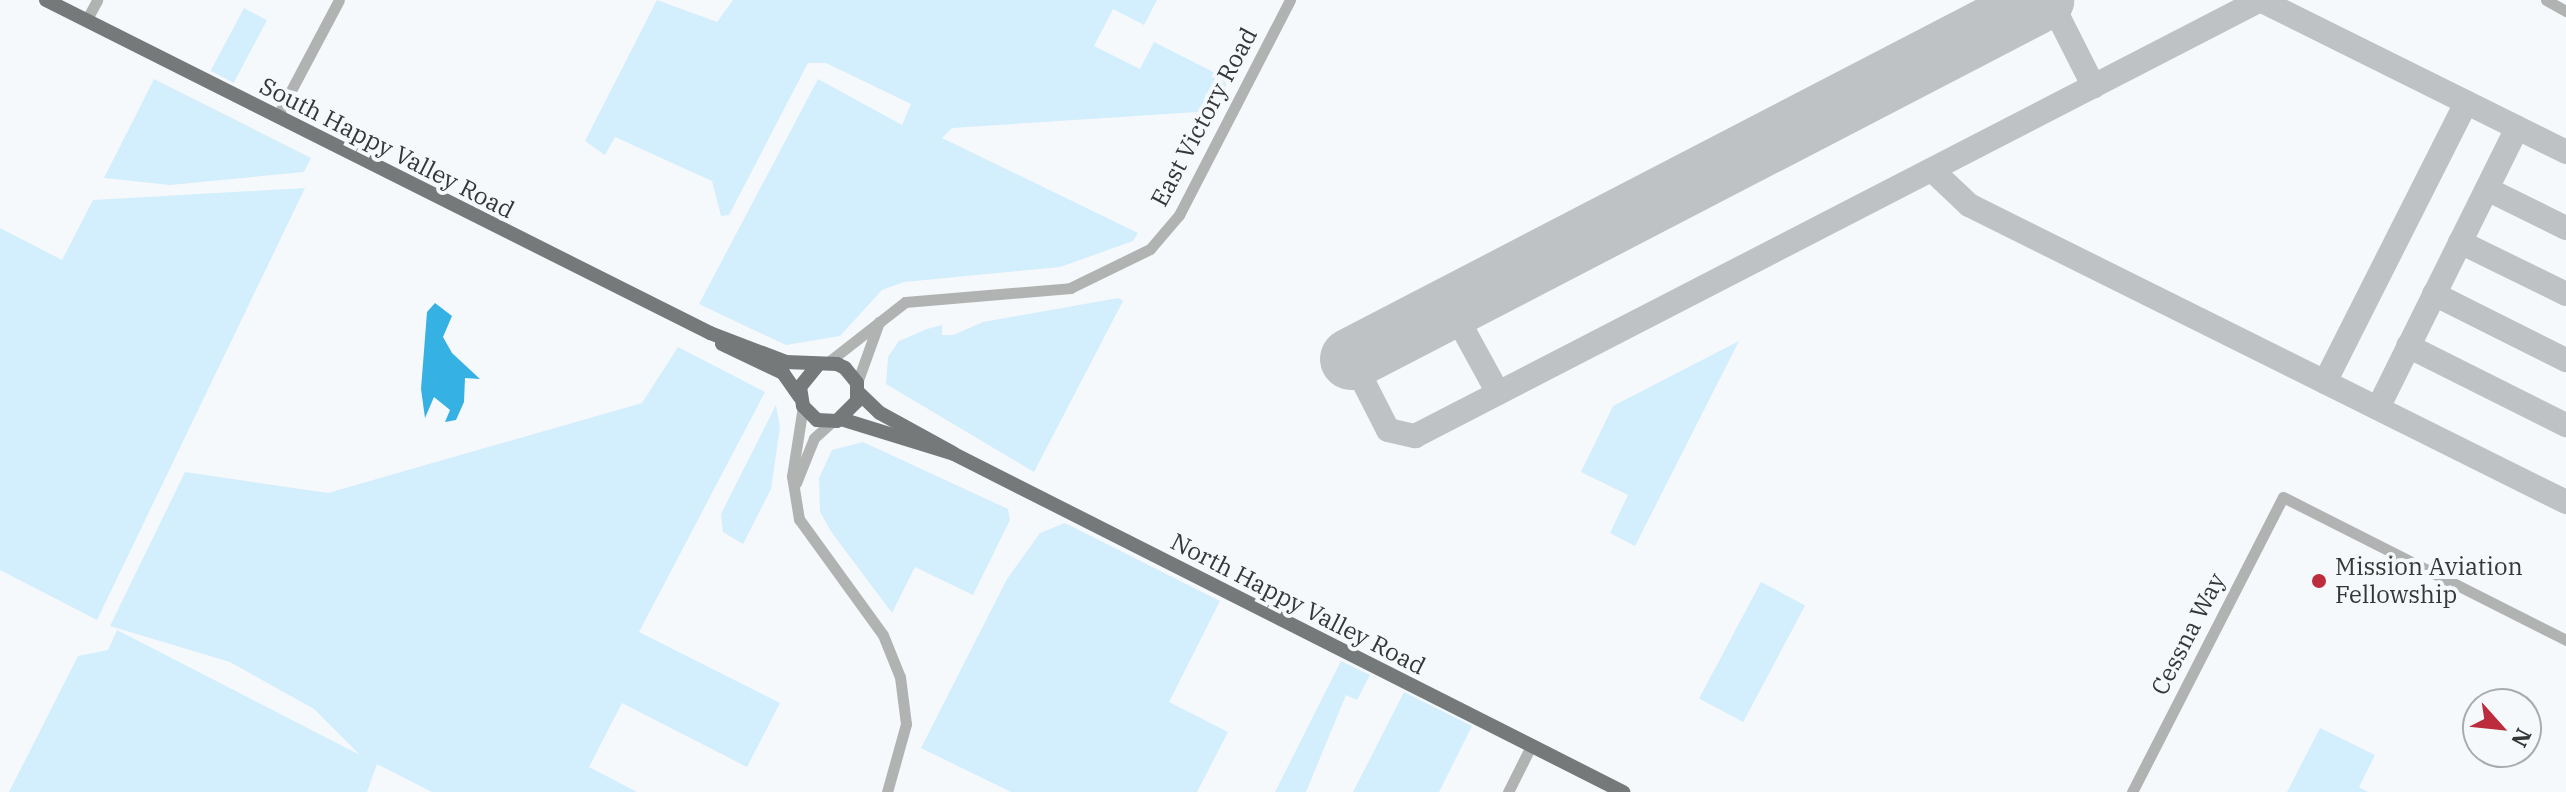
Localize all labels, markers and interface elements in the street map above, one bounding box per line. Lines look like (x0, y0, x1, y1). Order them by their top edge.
street label: East Victory Road (1145, 23, 1263, 211)
street label: South Happy Valley Road (255, 71, 519, 225)
street label: North Happy Valley Road (1166, 527, 1430, 681)
place label: Mission Aviation Fellowship (2335, 553, 2523, 609)
street label: Cessna Way (2145, 568, 2231, 700)
marker: Mission Aviation Fellowship (2310, 572, 2328, 590)
north arrow (2462, 688, 2542, 768)
text: N (2505, 724, 2539, 753)

